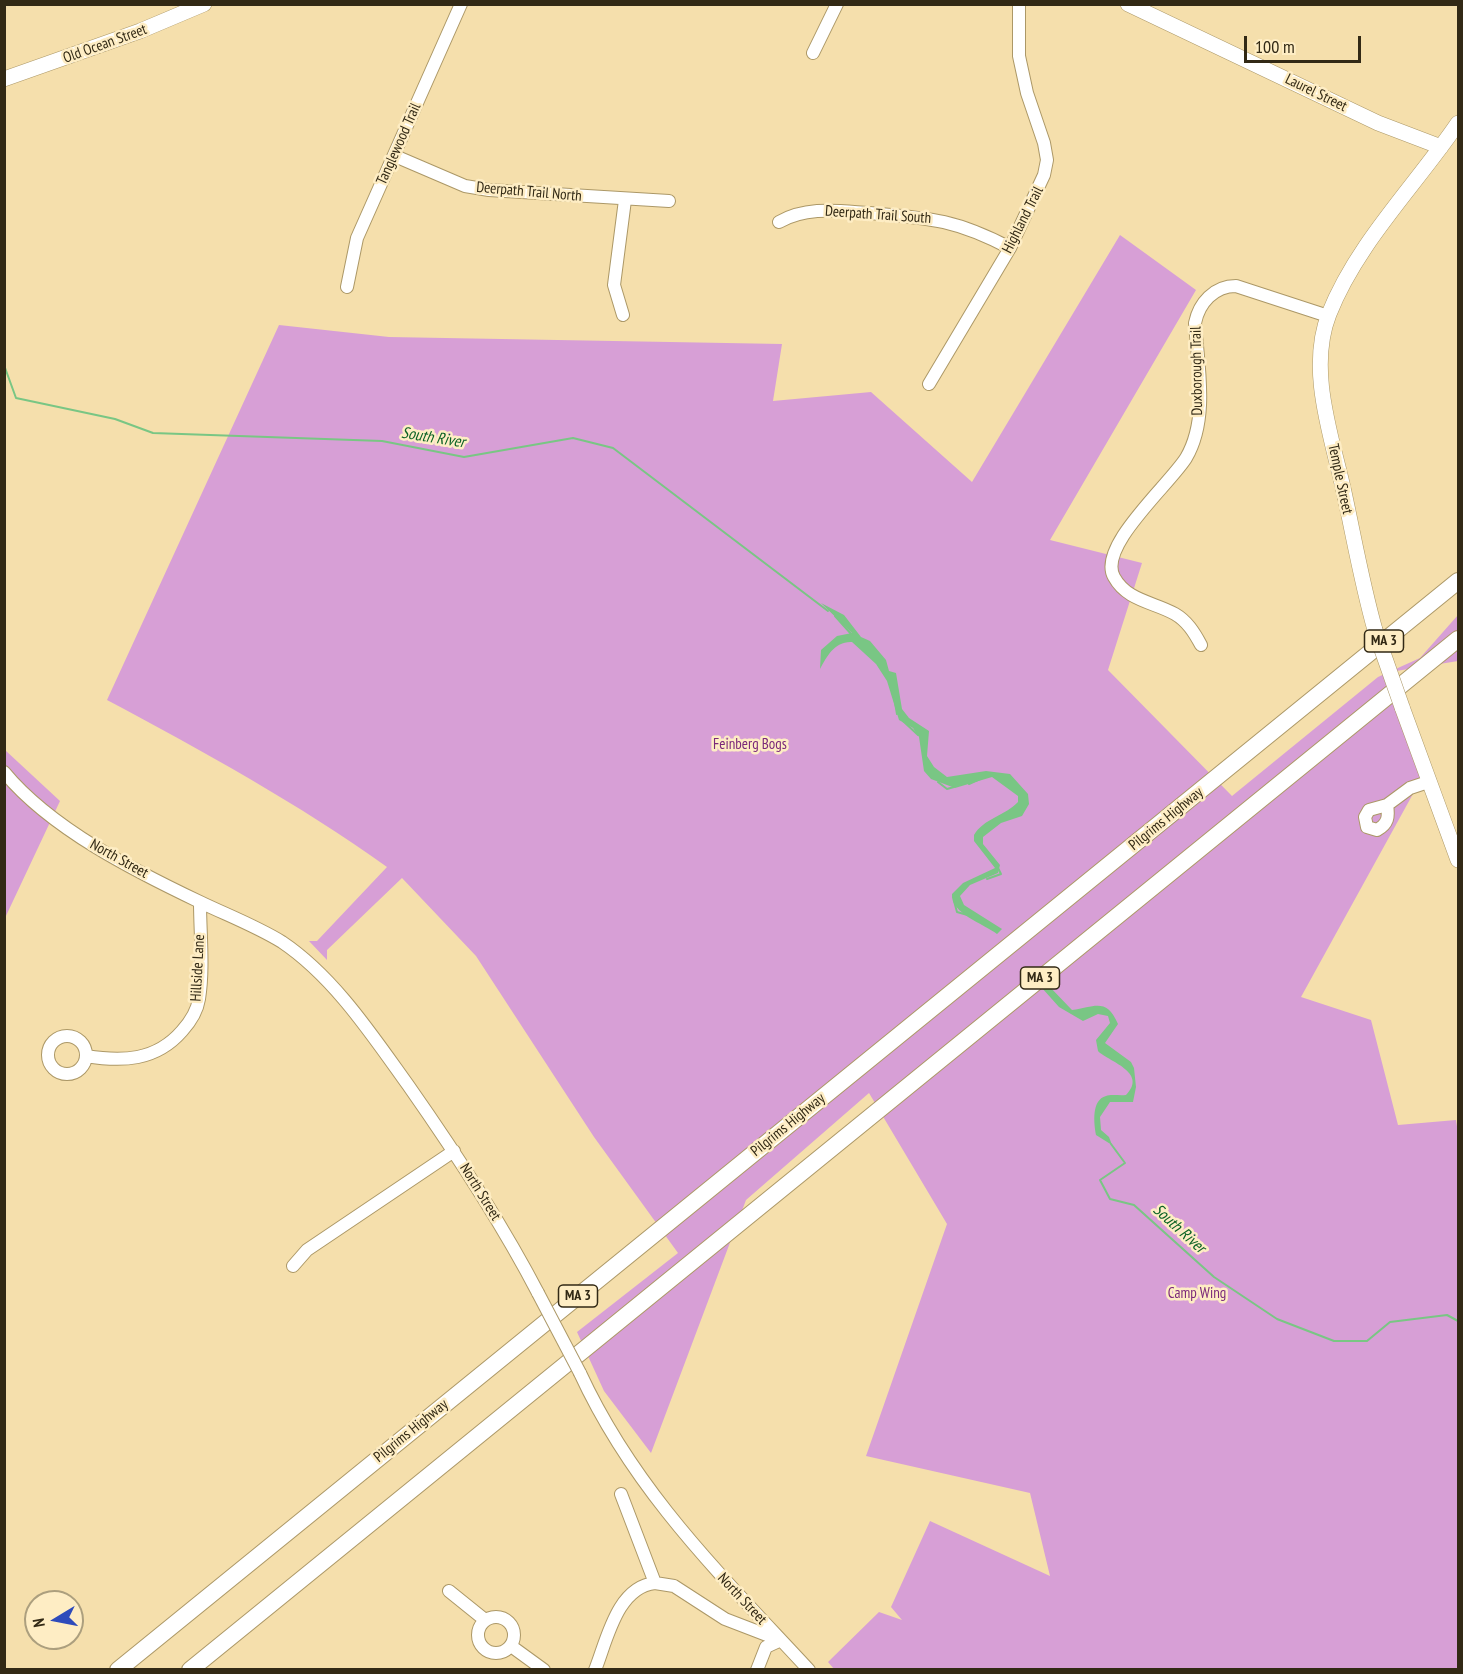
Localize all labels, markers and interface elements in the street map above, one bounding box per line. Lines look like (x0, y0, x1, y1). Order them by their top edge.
street label: Old Ocean Street (61, 21, 149, 67)
scale bar (1247, 24, 1364, 62)
text: 100 m (1255, 35, 1295, 58)
street label: Laurel Street (1282, 70, 1350, 116)
street label: Tanglewood Trail (373, 100, 425, 188)
street label: Deerpath Trail North (475, 178, 583, 206)
street label: Highland Trail (999, 184, 1047, 256)
street label: Deerpath Trail South (824, 202, 932, 228)
street label: Duxborough Trail (1187, 326, 1207, 416)
water label: South River (400, 424, 466, 452)
street label: Temple Street (1324, 442, 1356, 516)
road number: MA 3 (1364, 630, 1404, 652)
park label: Feinberg Bogs (713, 736, 787, 754)
street label: Pilgrims Highway (1125, 784, 1207, 854)
street label: North Street (87, 836, 151, 882)
street label: Hillside Lane (187, 934, 209, 1002)
road number: MA 3 (1020, 967, 1060, 989)
street label: Pilgrims Highway (747, 1090, 829, 1160)
street label: North Street (455, 1160, 505, 1224)
water label: South River (1149, 1200, 1209, 1258)
road number: MA 3 (558, 1285, 598, 1307)
park label: Camp Wing (1168, 1285, 1226, 1303)
street label: Pilgrims Highway (370, 1396, 452, 1466)
street label: North Street (714, 1569, 770, 1629)
north arrow (24, 1590, 84, 1650)
text: N (28, 1617, 49, 1629)

